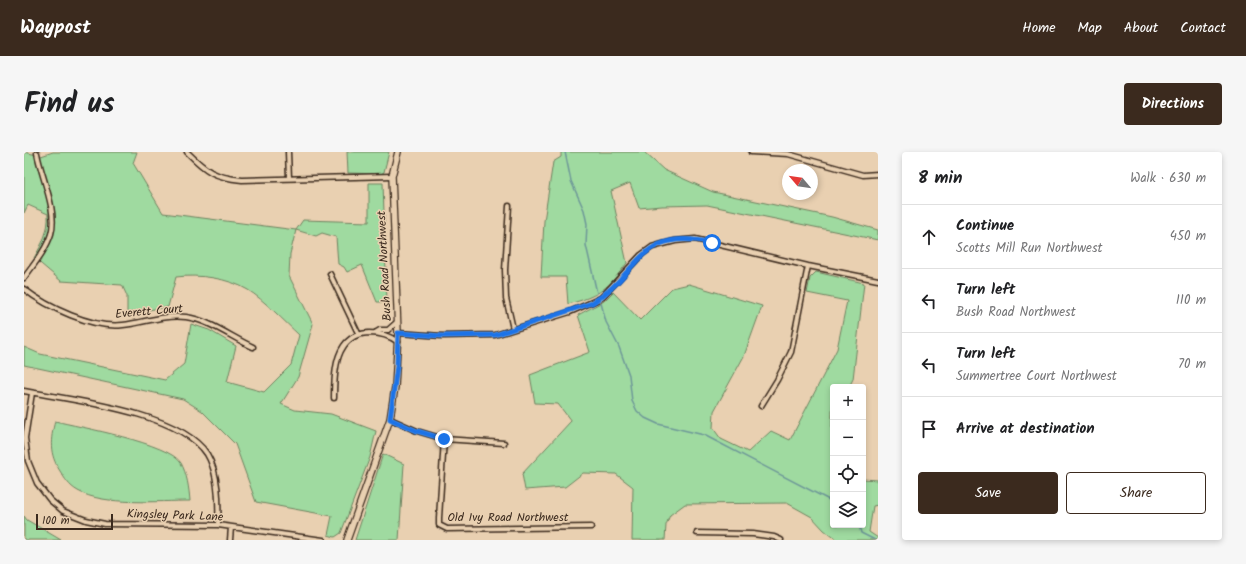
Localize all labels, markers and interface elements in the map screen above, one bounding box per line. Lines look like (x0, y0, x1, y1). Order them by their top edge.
text: Waypost (20, 13, 91, 43)
text: Home (1022, 17, 1056, 39)
text: Map (1078, 17, 1102, 39)
text: About (1124, 17, 1158, 39)
text: Contact (1180, 17, 1226, 39)
text: Find us (24, 82, 115, 127)
button: Directions (1124, 83, 1222, 125)
north arrow (782, 164, 818, 200)
text: 8 min (918, 165, 962, 192)
text: Walk · 630 m (1130, 168, 1206, 189)
street label: Bush Road Northwest (372, 210, 397, 322)
text: Continue (956, 214, 1014, 238)
icon: ahead (918, 226, 940, 248)
text: 450 m (1170, 226, 1206, 247)
route start (703, 234, 721, 252)
text: Scotts Mill Run Northwest (956, 238, 1102, 259)
text: Turn left (956, 278, 1016, 302)
icon: left (918, 290, 940, 312)
text: 110 m (1176, 290, 1206, 311)
street label: Everett Court (114, 299, 184, 324)
text: Bush Road Northwest (956, 302, 1076, 323)
text: Turn left (956, 342, 1016, 366)
icon: left (918, 354, 940, 376)
text: 70 m (1178, 354, 1206, 375)
text: Summertree Court Northwest (956, 366, 1117, 387)
map controls (830, 384, 866, 528)
button: + (830, 384, 866, 420)
text: Arrive at destination (956, 417, 1095, 441)
icon: arrive (918, 418, 940, 440)
button: − (830, 420, 866, 456)
route end (435, 430, 453, 448)
button: locate (830, 456, 866, 492)
button: Save (918, 472, 1058, 514)
button: Share (1066, 472, 1206, 514)
button: layers (830, 492, 866, 528)
street label: Kingsley Park Lane (126, 504, 224, 527)
street label: Old Ivy Road Northwest (447, 508, 569, 527)
scale bar (36, 512, 113, 531)
text: 100 m (42, 512, 70, 530)

